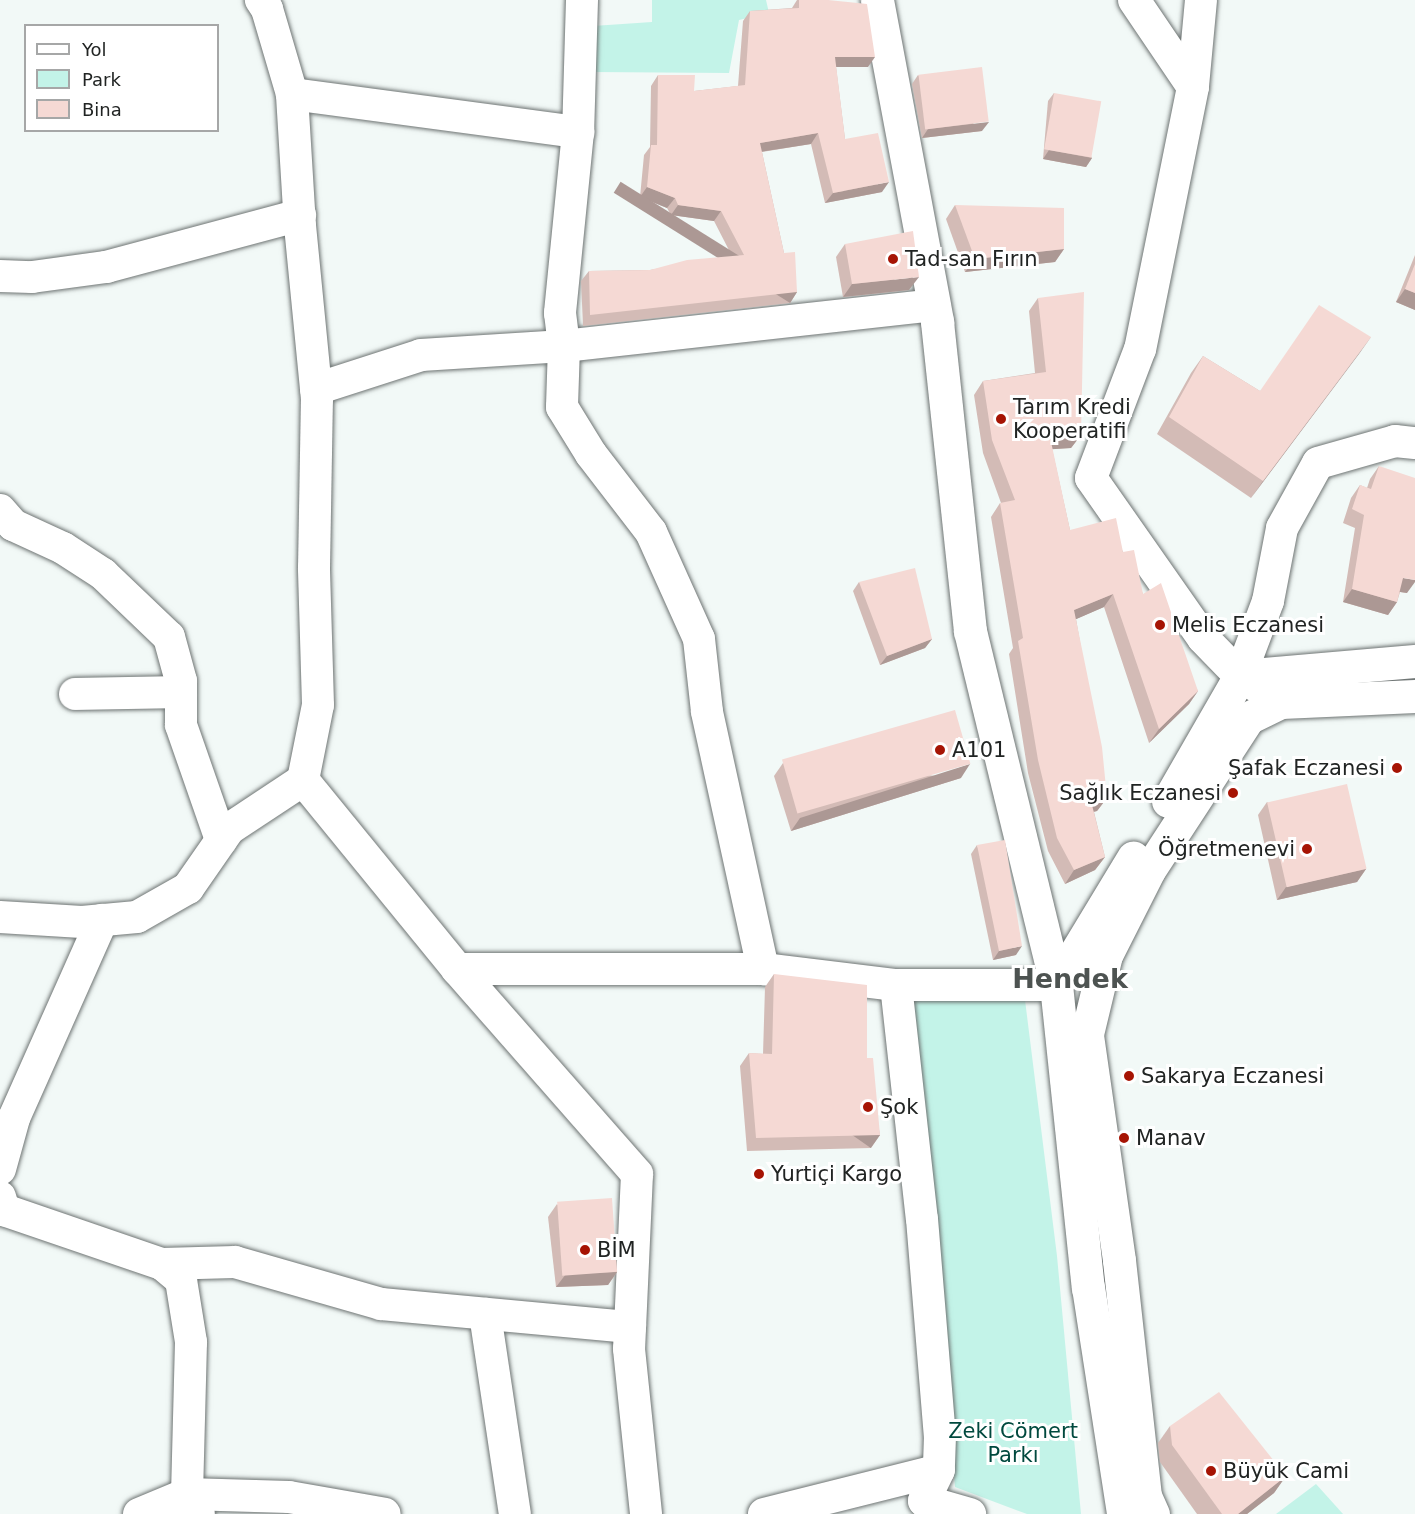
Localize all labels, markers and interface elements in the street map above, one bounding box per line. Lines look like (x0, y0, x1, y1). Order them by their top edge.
legend (24, 24, 219, 132)
text: Yol (82, 39, 107, 60)
text: Park (82, 69, 121, 90)
text: Bina (82, 99, 122, 120)
place label: Tad-san Fırın (905, 246, 1038, 272)
marker: Tad-san Fırın (886, 252, 900, 266)
place label: Tarım Kredi Kooperatifi (1013, 394, 1131, 444)
marker: Tarım Kredi Kooperatifi (994, 412, 1008, 426)
place label: Melis Eczanesi (1172, 612, 1324, 638)
marker: Melis Eczanesi (1153, 618, 1167, 632)
place label: A101 (952, 737, 1006, 763)
marker: A101 (933, 743, 947, 757)
place label: Şafak Eczanesi (1228, 755, 1385, 781)
marker: Şafak Eczanesi (1390, 761, 1404, 775)
place label: Sağlık Eczanesi (1059, 780, 1221, 806)
marker: Sağlık Eczanesi (1226, 786, 1240, 800)
place label: Öğretmenevi (1158, 836, 1295, 862)
marker: Öğretmenevi (1300, 842, 1314, 856)
district label: Hendek (1012, 963, 1128, 995)
place label: Sakarya Eczanesi (1141, 1063, 1324, 1089)
marker: Sakarya Eczanesi (1122, 1069, 1136, 1083)
place label: Şok (880, 1094, 918, 1120)
marker: Şok (861, 1100, 875, 1114)
place label: Manav (1136, 1125, 1206, 1151)
marker: Manav (1117, 1131, 1131, 1145)
place label: Yurtiçi Kargo (771, 1161, 902, 1187)
marker: Yurtiçi Kargo (752, 1167, 766, 1181)
place label: BİM (597, 1237, 636, 1263)
marker: BİM (578, 1243, 592, 1257)
park label: Zeki Cömert Parkı (948, 1418, 1078, 1468)
place label: Büyük Cami (1223, 1458, 1349, 1484)
marker: Büyük Cami (1204, 1464, 1218, 1478)

